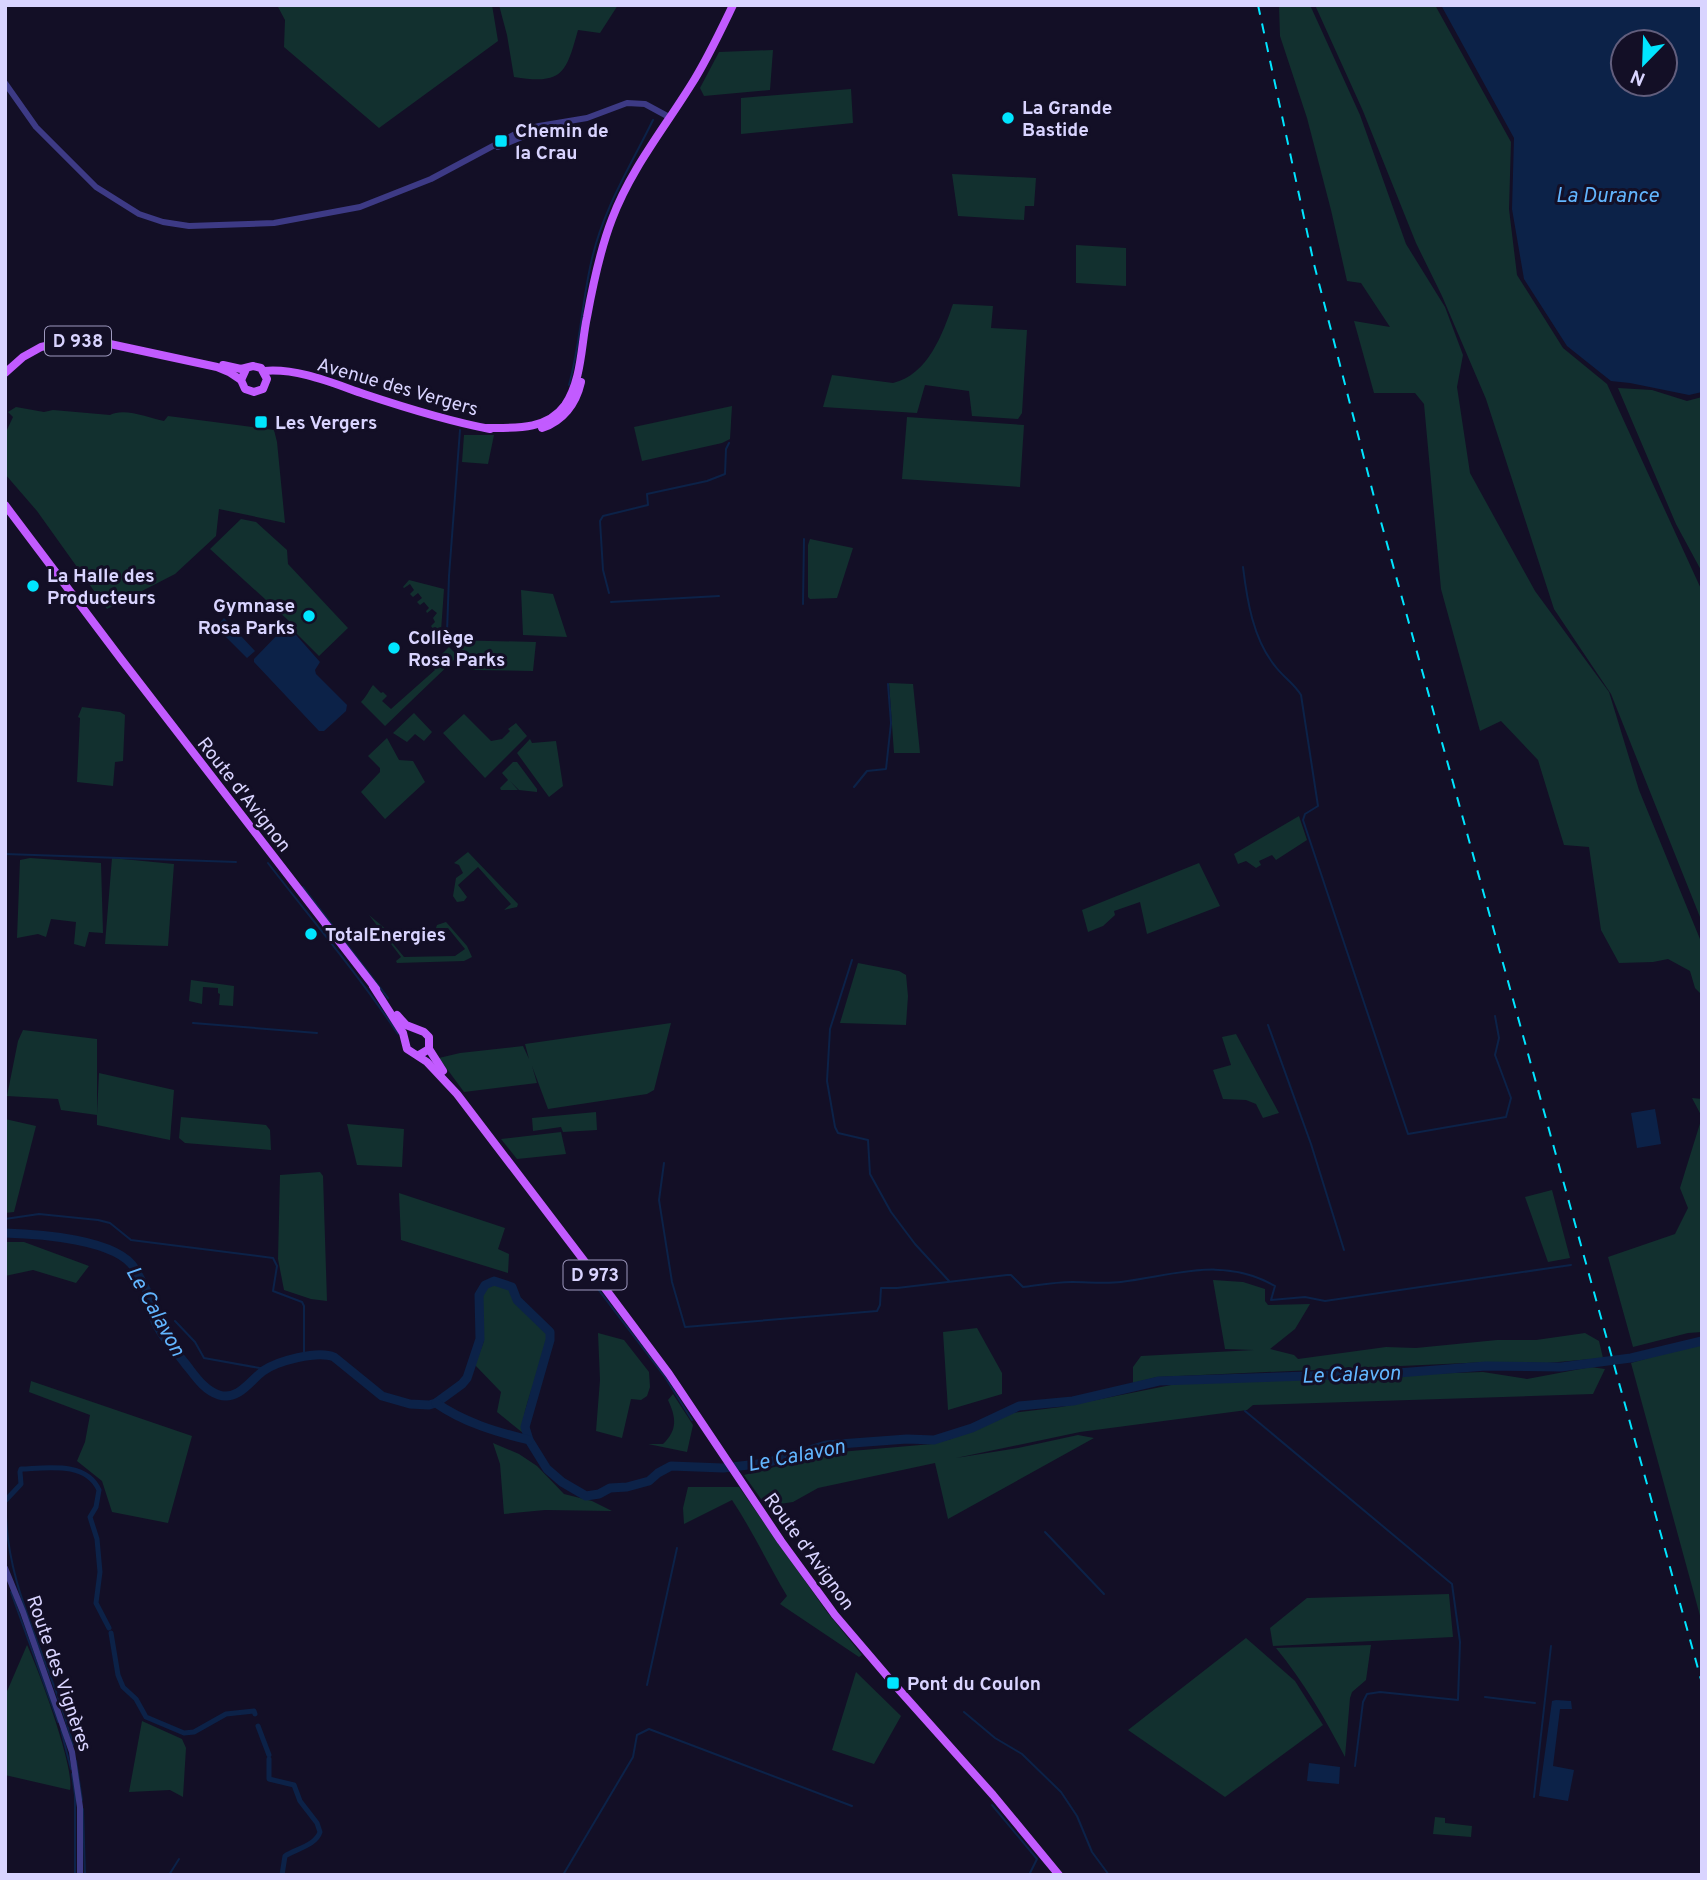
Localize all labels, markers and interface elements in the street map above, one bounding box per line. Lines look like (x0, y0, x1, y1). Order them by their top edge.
north arrow (1609, 28, 1679, 98)
text: N (1627, 63, 1649, 91)
place label: La Grande Bastide (1022, 97, 1112, 143)
marker: La Grande Bastide (1000, 110, 1016, 126)
place label: Chemin de la Crau (515, 120, 609, 166)
marker: Chemin de la Crau (493, 133, 509, 149)
water label: La Durance (1555, 183, 1660, 210)
road number: D 938 (45, 326, 111, 356)
street label: Avenue des Vergers (314, 353, 481, 422)
place label: Les Vergers (275, 412, 377, 436)
marker: Les Vergers (253, 414, 269, 430)
place label: La Halle des Producteurs (47, 565, 156, 611)
marker: La Halle des Producteurs (25, 578, 41, 594)
place label: Gymnase Rosa Parks (198, 595, 295, 641)
marker: Gymnase Rosa Parks (301, 608, 317, 624)
place label: Collège Rosa Parks (408, 627, 505, 673)
marker: Collège Rosa Parks (386, 640, 402, 656)
street label: Route d'Avignon (191, 733, 296, 858)
place label: TotalEnergies (325, 924, 446, 948)
marker: TotalEnergies (303, 926, 319, 942)
road number: D 973 (564, 1260, 626, 1290)
water label: Le Calavon (119, 1262, 191, 1362)
water label: Le Calavon (1301, 1360, 1402, 1391)
water label: Le Calavon (745, 1434, 848, 1479)
street label: Route d'Avignon (758, 1489, 859, 1616)
street label: Route des Vignères (20, 1592, 96, 1755)
place label: Pont du Coulon (907, 1673, 1041, 1697)
marker: Pont du Coulon (885, 1675, 901, 1691)

